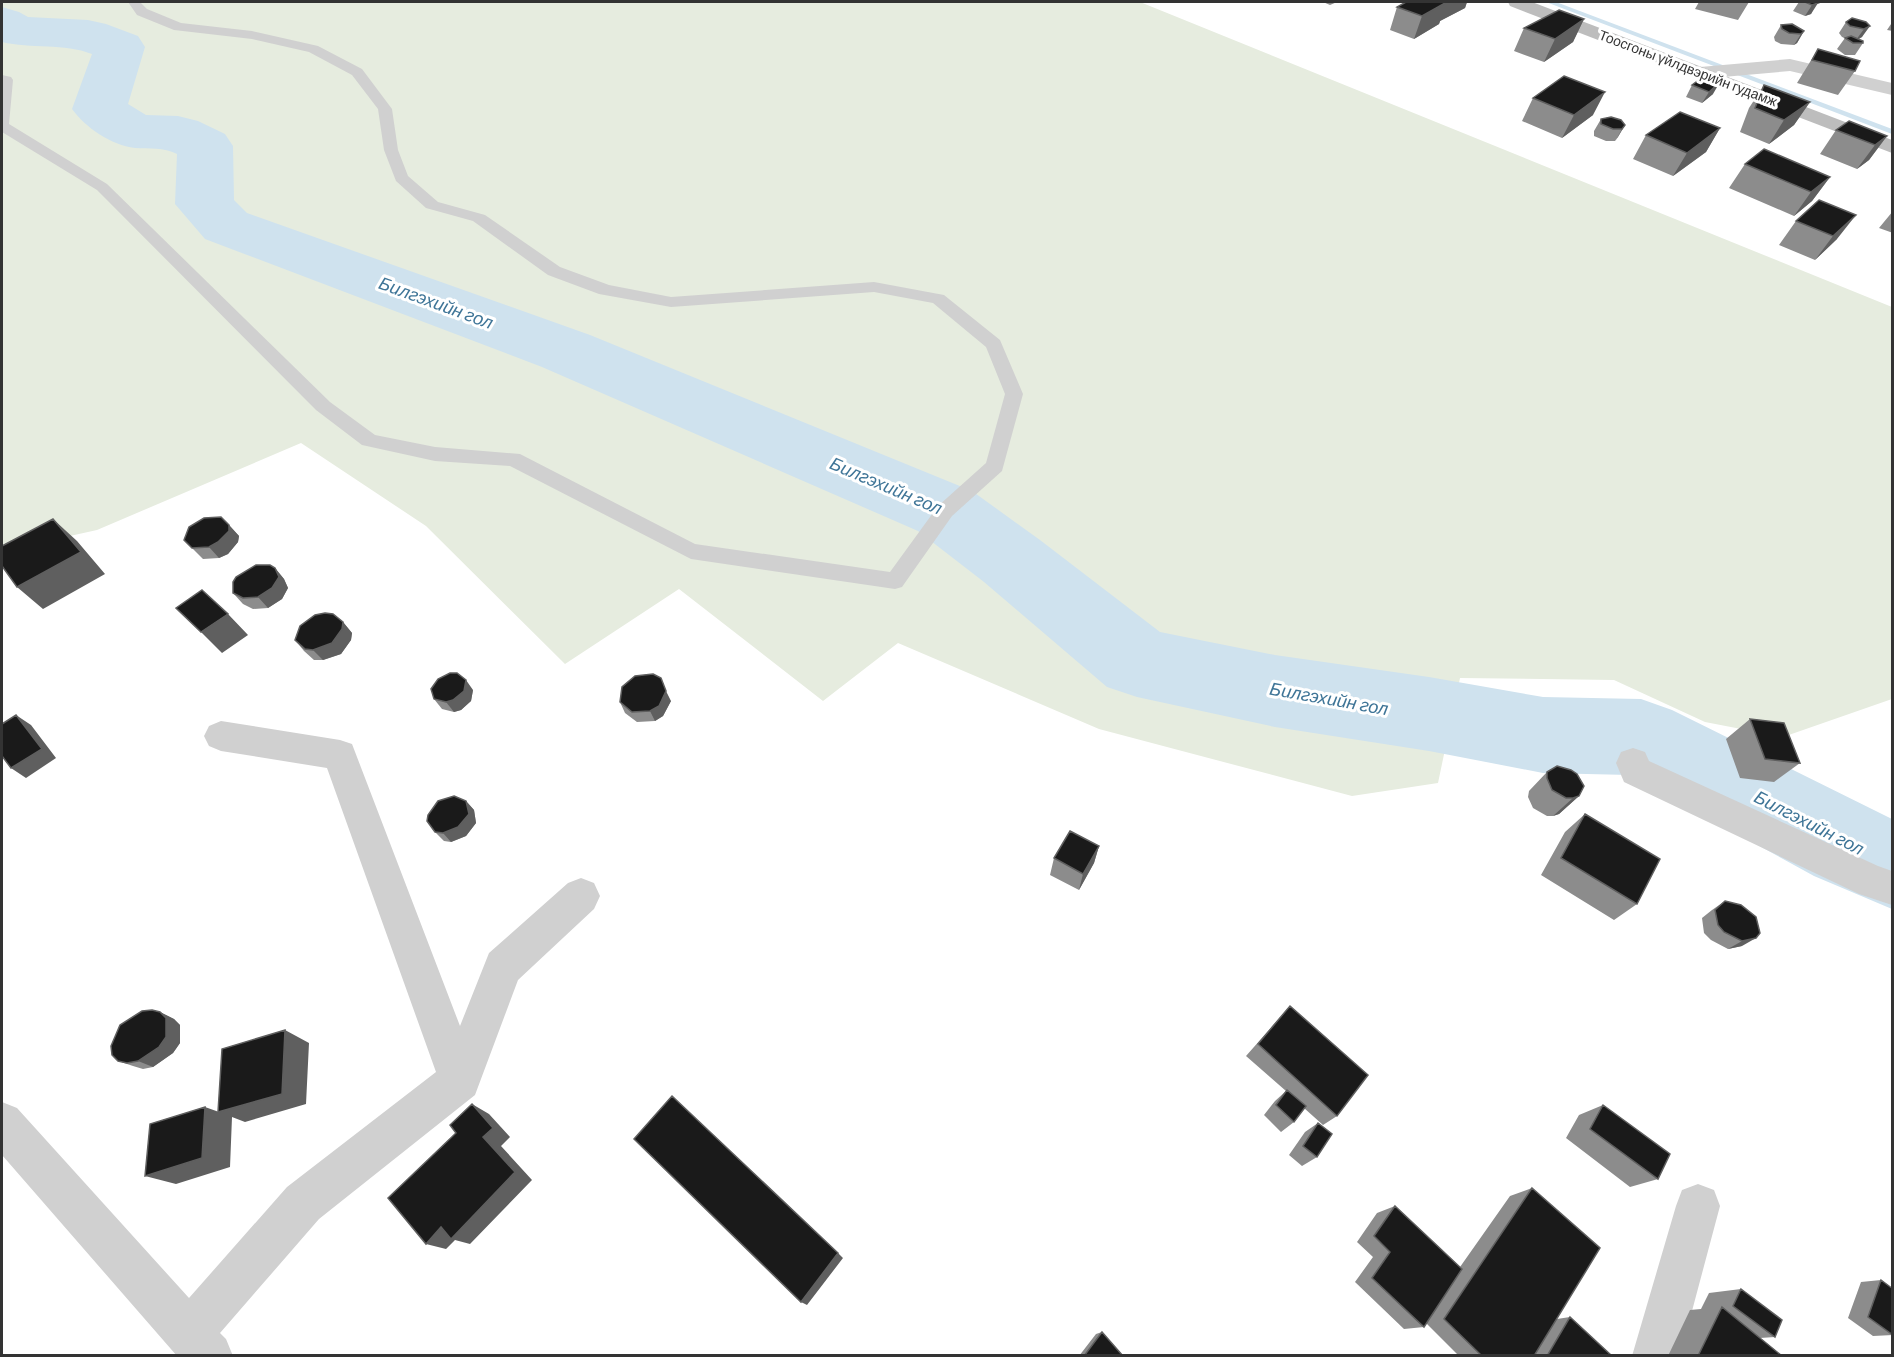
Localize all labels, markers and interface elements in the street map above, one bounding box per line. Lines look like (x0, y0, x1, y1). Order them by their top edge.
street label: Тоосгоны үйлдвэрийн гудамж (1597, 26, 1780, 110)
water label: Билгэхийн гол (376, 271, 497, 333)
water label: Билгэхийн гол (827, 451, 946, 519)
water label: Билгэхийн гол (1268, 677, 1390, 719)
water label: Билгэхийн гол (1751, 785, 1868, 859)

